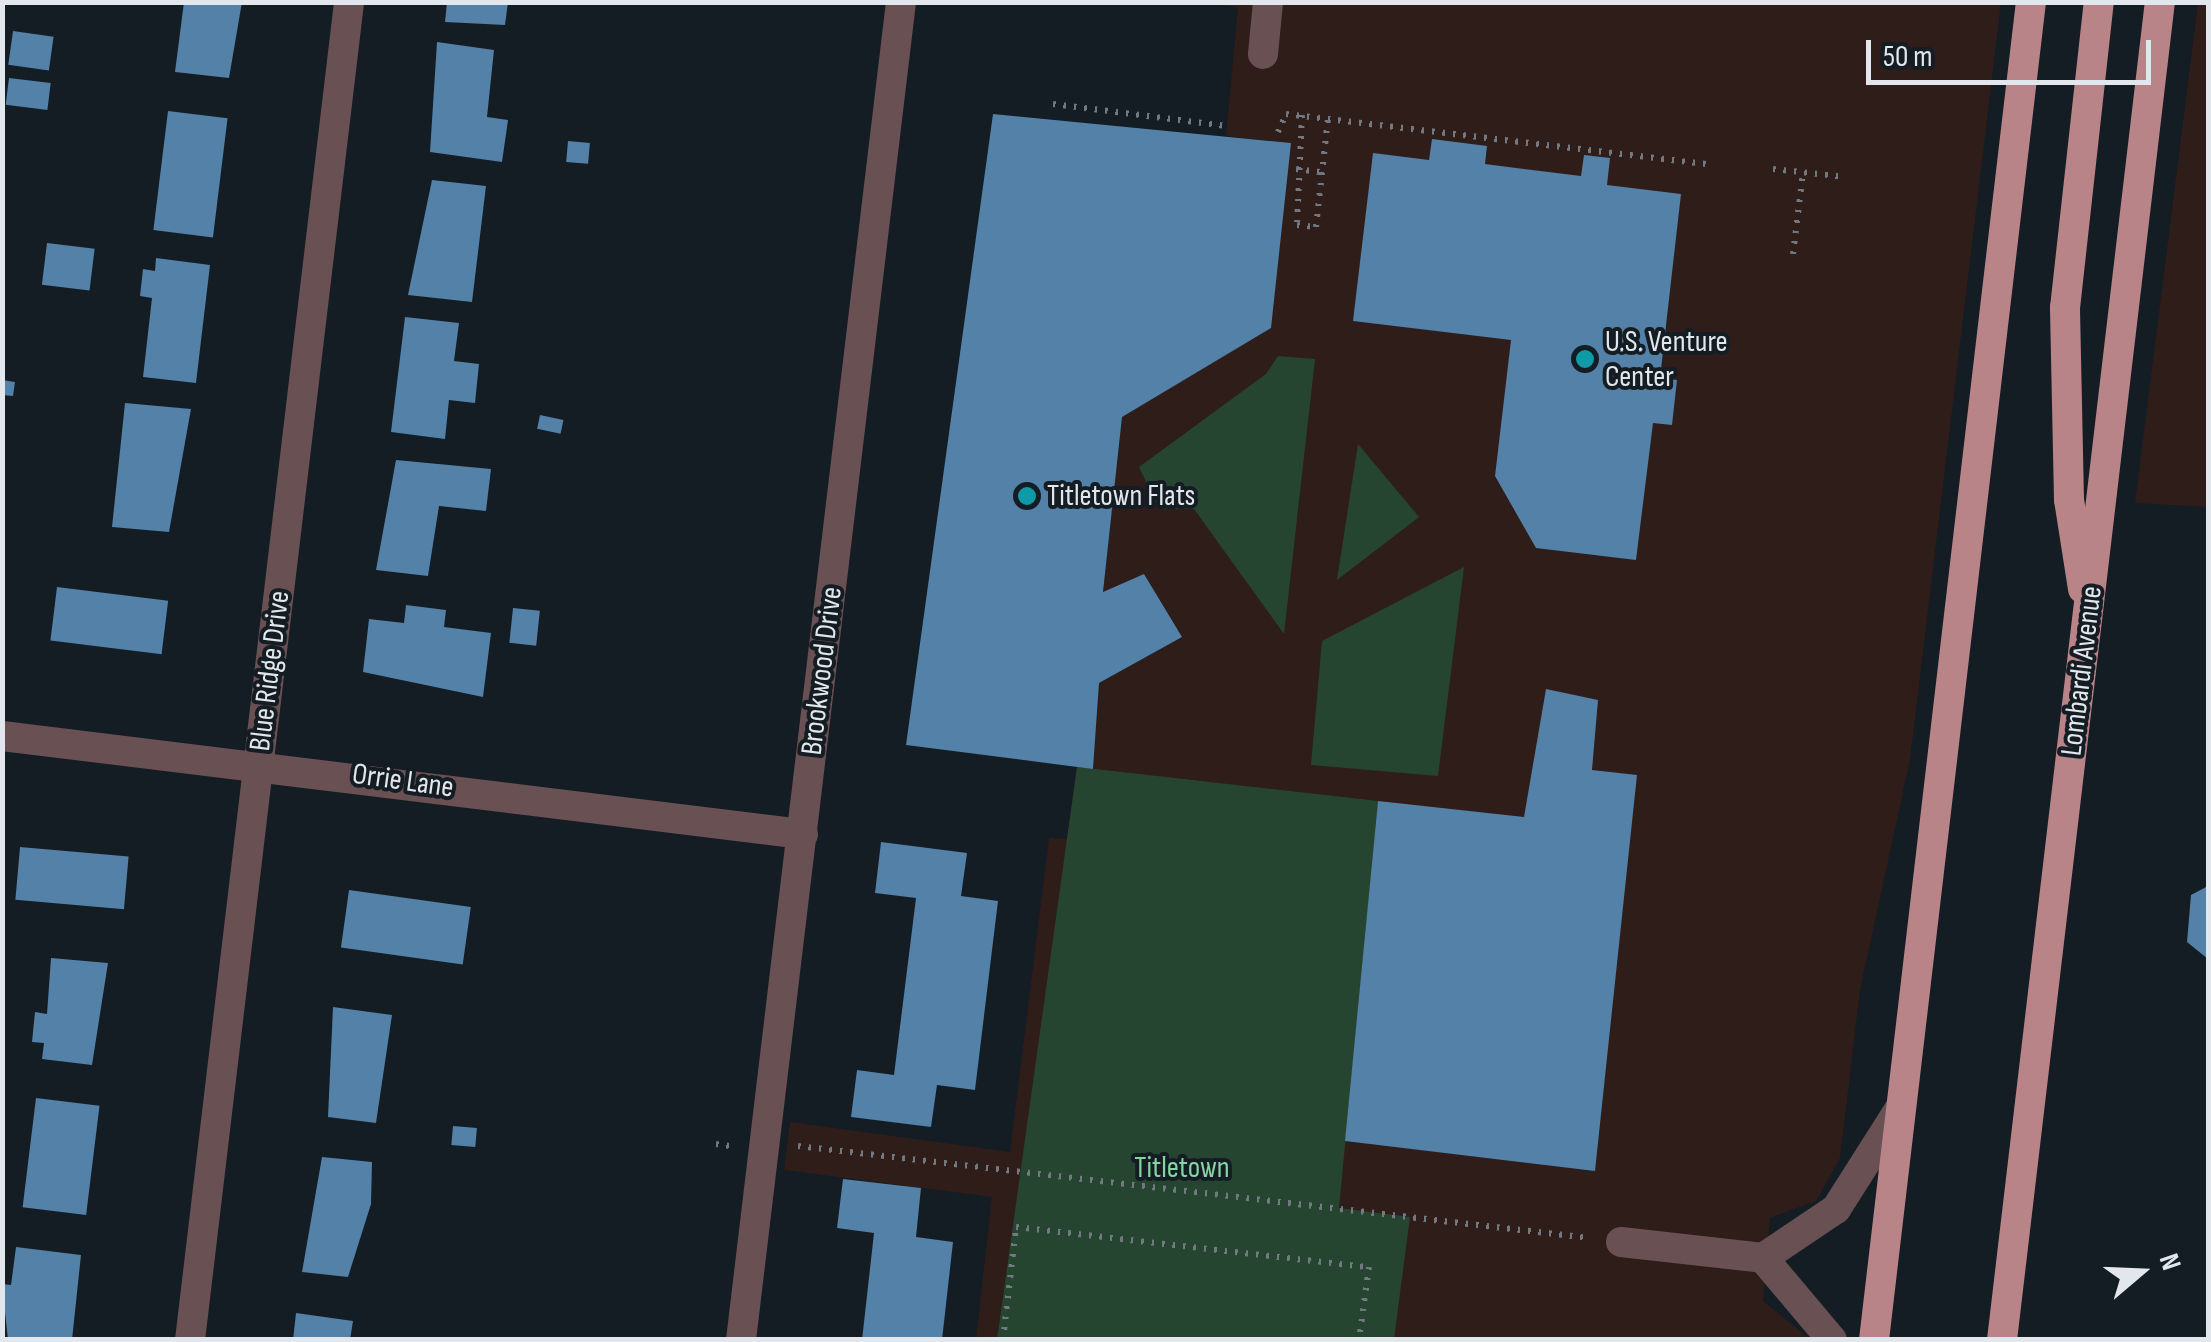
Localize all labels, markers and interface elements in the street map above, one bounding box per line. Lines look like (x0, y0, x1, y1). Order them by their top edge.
scale bar (1871, 20, 2156, 82)
text: 50 m (1883, 39, 1932, 75)
place label: U.S. Venture Center (1605, 324, 1728, 394)
marker: U.S. Venture Center (1574, 348, 1596, 370)
place label: Titletown Flats (1047, 478, 1195, 514)
marker: Titletown Flats (1016, 485, 1038, 507)
street label: Lombardi Avenue (2054, 584, 2110, 758)
street label: Brookwood Drive (794, 585, 850, 757)
street label: Blue Ridge Drive (242, 589, 298, 753)
street label: Orrie Lane (350, 756, 456, 806)
park label: Titletown (1134, 1150, 1230, 1186)
north arrow (2091, 1222, 2191, 1322)
text: N (2152, 1250, 2188, 1275)

